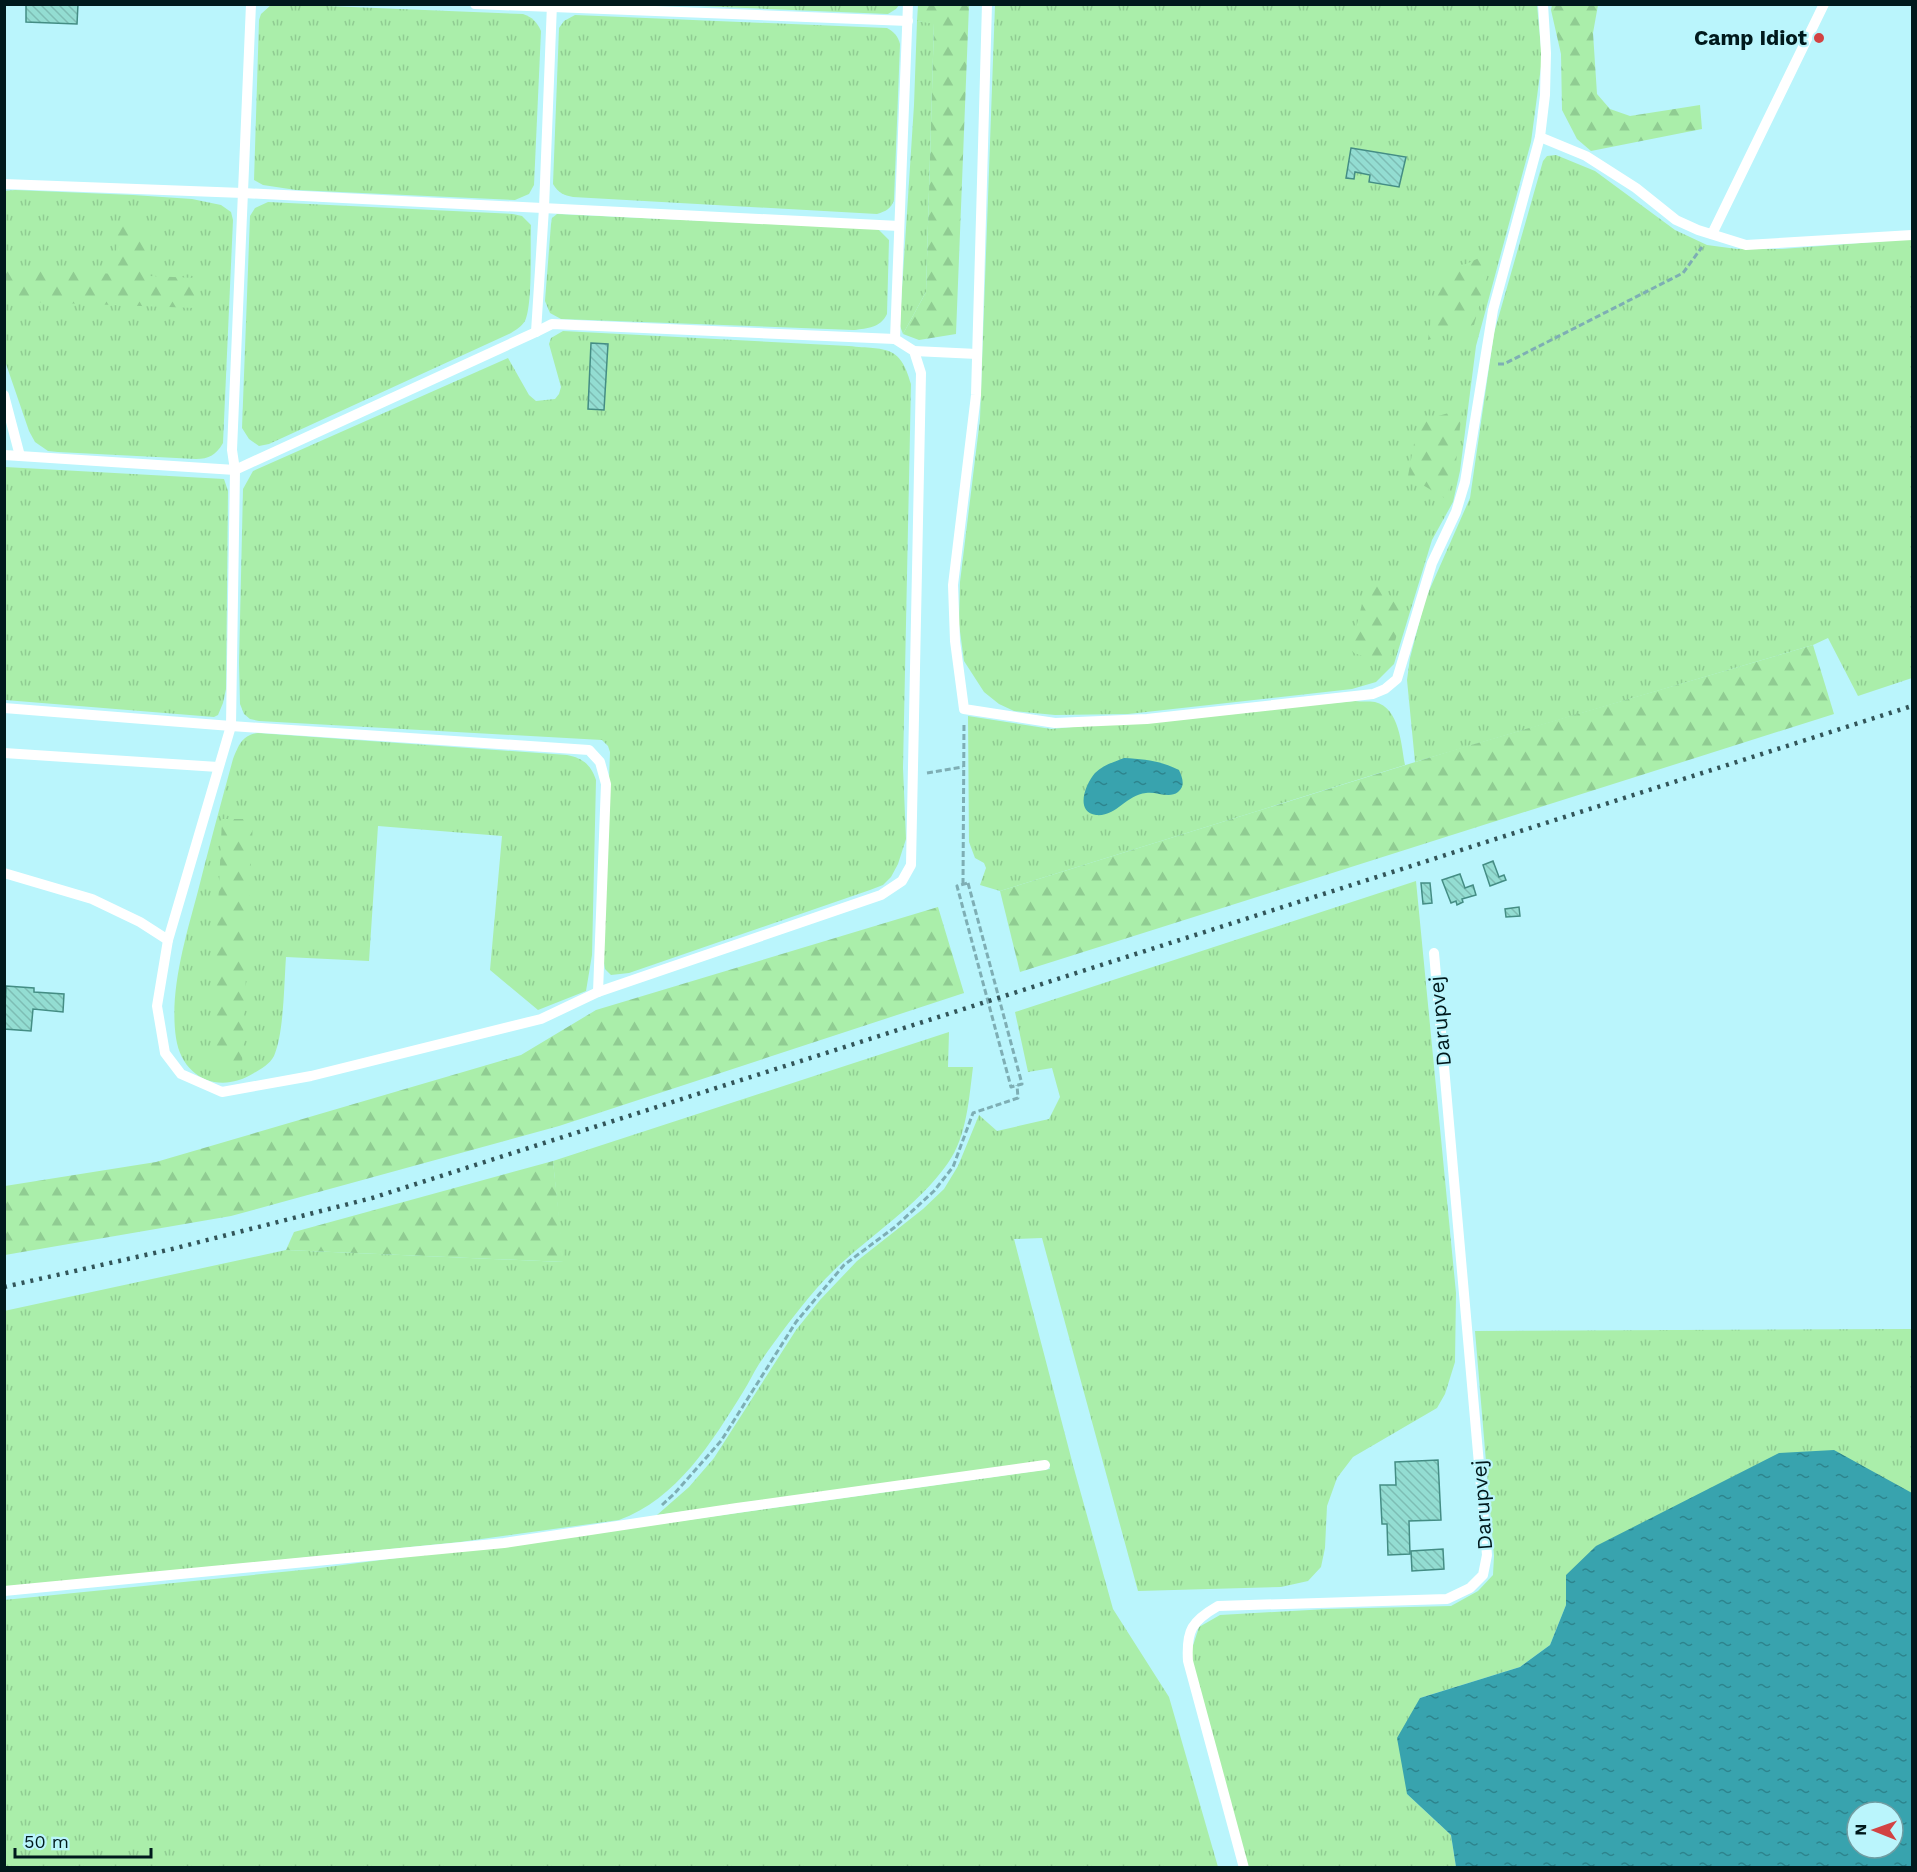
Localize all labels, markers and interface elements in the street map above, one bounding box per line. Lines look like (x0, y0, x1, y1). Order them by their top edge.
place label: Camp Idiot (1694, 25, 1807, 50)
marker: Camp Idiot (1812, 31, 1826, 45)
street label: Darupvej (1423, 975, 1456, 1067)
street label: Darupvej (1466, 1459, 1497, 1551)
north arrow (1845, 1800, 1905, 1860)
scale bar (15, 1821, 152, 1859)
text: N (1851, 1824, 1870, 1836)
text: 50 m (24, 1831, 69, 1852)

